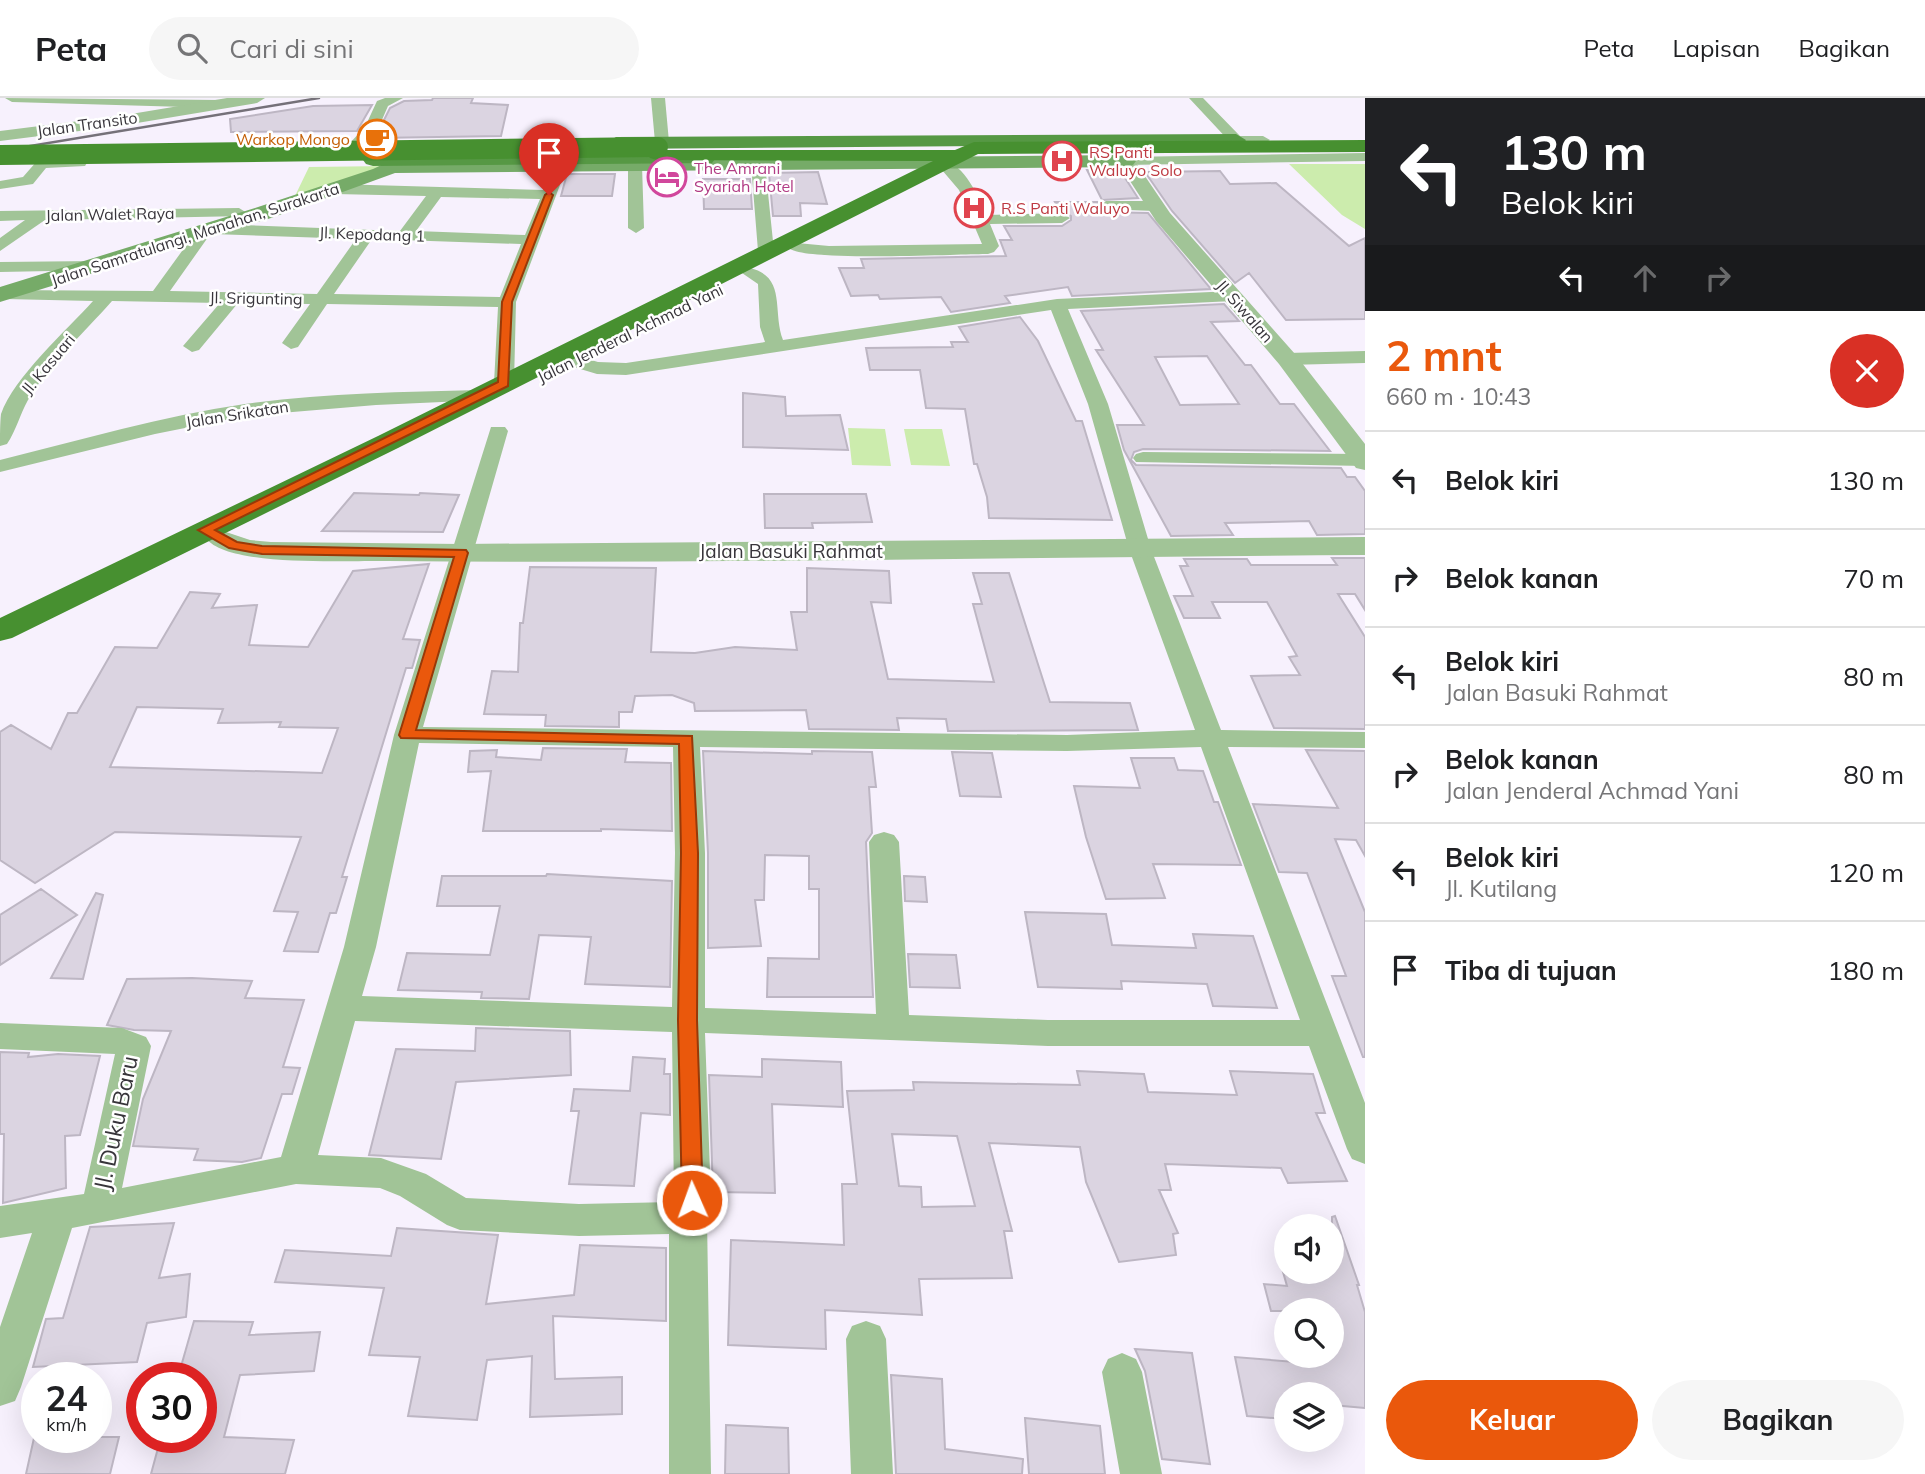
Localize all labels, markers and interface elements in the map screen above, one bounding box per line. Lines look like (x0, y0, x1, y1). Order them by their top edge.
search box (149, 17, 639, 80)
text: Peta (35, 28, 107, 69)
icon: search (173, 29, 211, 67)
text: Cari di sini (229, 32, 354, 65)
text: Peta (1583, 33, 1634, 63)
text: Lapisan (1672, 33, 1760, 63)
text: Bagikan (1798, 33, 1890, 63)
street label: Jalan Transito (35, 107, 139, 141)
cafe icon: Warkop Mongo (356, 118, 398, 160)
text: 130 m (1501, 121, 1647, 182)
pin (519, 123, 579, 195)
icon: left (1386, 126, 1477, 217)
place label: Warkop Mongo (236, 129, 350, 149)
icon: arrive (530, 134, 568, 172)
hospital icon: RS Panti Waluyo Solo (1041, 140, 1083, 182)
place label: RS Panti Waluyo Solo (1089, 142, 1182, 180)
hotel icon: The Amrani Syariah Hotel (646, 156, 688, 198)
place label: The Amrani Syariah Hotel (694, 158, 794, 196)
street label: Jalan Samratulangi, Manahan, Surakarta (48, 178, 342, 290)
text: Belok kiri (1501, 182, 1634, 222)
hospital icon: R.S Panti Waluyo (953, 187, 995, 229)
place label: R.S Panti Waluyo (1001, 198, 1130, 218)
street label: Jalan Walet Raya (45, 203, 175, 225)
street label: Jl. Kepodang 1 (319, 222, 425, 246)
icon: left (1553, 259, 1591, 297)
icon: ahead (1626, 259, 1664, 297)
icon: right (1699, 259, 1737, 297)
street label: Jl. Siwalan (1212, 275, 1278, 347)
street label: Jalan Jenderal Achmad Yani (534, 279, 726, 387)
street label: Jl. Srigunting (209, 287, 303, 309)
text: 2 mnt (1386, 329, 1502, 382)
street label: Jl. Kasuari (17, 330, 79, 398)
button: close (1830, 334, 1904, 408)
text: 660 m · 10:43 (1386, 382, 1531, 411)
street label: Jalan Srikatan (184, 396, 290, 432)
icon: left (1386, 461, 1424, 499)
text: Belok kiri (1445, 464, 1559, 497)
text: 130 m (1828, 464, 1904, 497)
street label: Jalan Basuki Rahmat (699, 539, 883, 563)
icon: right (1386, 559, 1424, 597)
text: Belok kanan (1445, 562, 1599, 595)
text: 70 m (1843, 562, 1904, 595)
text: Belok kiri (1445, 645, 1559, 678)
icon: left (1386, 657, 1424, 695)
text: 80 m (1843, 660, 1904, 693)
text: Jalan Basuki Rahmat (1445, 678, 1668, 707)
text: Belok kanan (1445, 743, 1599, 776)
icon: right (1386, 755, 1424, 793)
text: 80 m (1843, 758, 1904, 791)
text: Jalan Jenderal Achmad Yani (1445, 776, 1739, 805)
text: Belok kiri (1445, 841, 1559, 874)
icon: left (1386, 853, 1424, 891)
text: 120 m (1828, 856, 1904, 889)
text: Jl. Kutilang (1445, 874, 1557, 903)
icon: arrive (1386, 951, 1424, 989)
text: Tiba di tujuan (1445, 954, 1617, 987)
text: 180 m (1828, 954, 1904, 987)
street label: Jl. Duku Baru (87, 1053, 144, 1193)
position arrow (655, 1163, 729, 1237)
map controls (1274, 1214, 1344, 1452)
button: sound (1274, 1214, 1344, 1284)
button: search (1274, 1298, 1344, 1368)
speed limit sign: 30 (126, 1362, 217, 1453)
text: 24 (45, 1376, 88, 1420)
button: Keluar (1386, 1380, 1638, 1460)
button: Bagikan (1652, 1380, 1904, 1460)
button: layers (1274, 1382, 1344, 1452)
text: km/h (46, 1413, 87, 1436)

